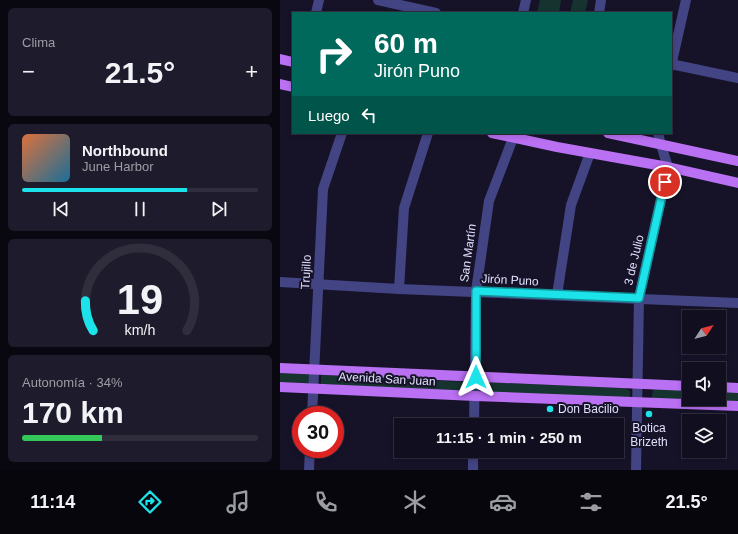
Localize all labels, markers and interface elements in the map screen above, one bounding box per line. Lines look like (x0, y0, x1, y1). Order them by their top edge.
icon: right (308, 28, 360, 80)
text: 60 m (374, 28, 438, 59)
text: Clima (22, 35, 55, 50)
text: 21.5° (105, 56, 175, 89)
text: − (22, 59, 35, 84)
text: + (245, 59, 258, 84)
text: Jirón Puno (374, 61, 460, 81)
icon: left (358, 104, 380, 126)
text: Luego (308, 107, 350, 124)
text: Northbound (82, 142, 168, 159)
text: June Harbor (82, 159, 154, 174)
pin (648, 165, 682, 199)
icon: arrive (654, 171, 676, 193)
icon: previous (50, 198, 72, 220)
icon: pause (129, 198, 151, 220)
icon: next (208, 198, 230, 220)
street label: San Martín (457, 223, 479, 283)
street label: 3 de Julio (621, 233, 647, 287)
street label: Trujillo (298, 254, 314, 290)
street label: Jirón Puno (481, 272, 539, 289)
text: 19 (117, 276, 163, 323)
north arrow (682, 310, 726, 354)
map controls (682, 310, 726, 458)
text: km/h (125, 321, 156, 337)
position arrow (455, 356, 497, 398)
button: sound (682, 362, 726, 406)
street label: Avenida San Juan (338, 369, 436, 389)
text: Autonomía · 34% (22, 375, 122, 390)
text: 170 km (22, 396, 124, 429)
place label: Don Bacilio (558, 402, 619, 416)
marker: Don Bacilio (545, 404, 555, 414)
speed limit sign: 30 (292, 406, 344, 458)
marker: Botica Brizeth (644, 409, 654, 419)
button: layers (682, 414, 726, 458)
place label: Botica Brizeth (630, 421, 668, 449)
text: 11:15 · 1 min · 250 m (436, 429, 582, 446)
icon: directions (136, 488, 164, 516)
icon: music (224, 488, 252, 516)
icon: phone (312, 488, 340, 516)
icon: climate (401, 488, 429, 516)
icon: car (489, 488, 517, 516)
icon: filters (577, 488, 605, 516)
text: 11:14 (30, 492, 75, 512)
text: 21.5° (666, 492, 708, 512)

